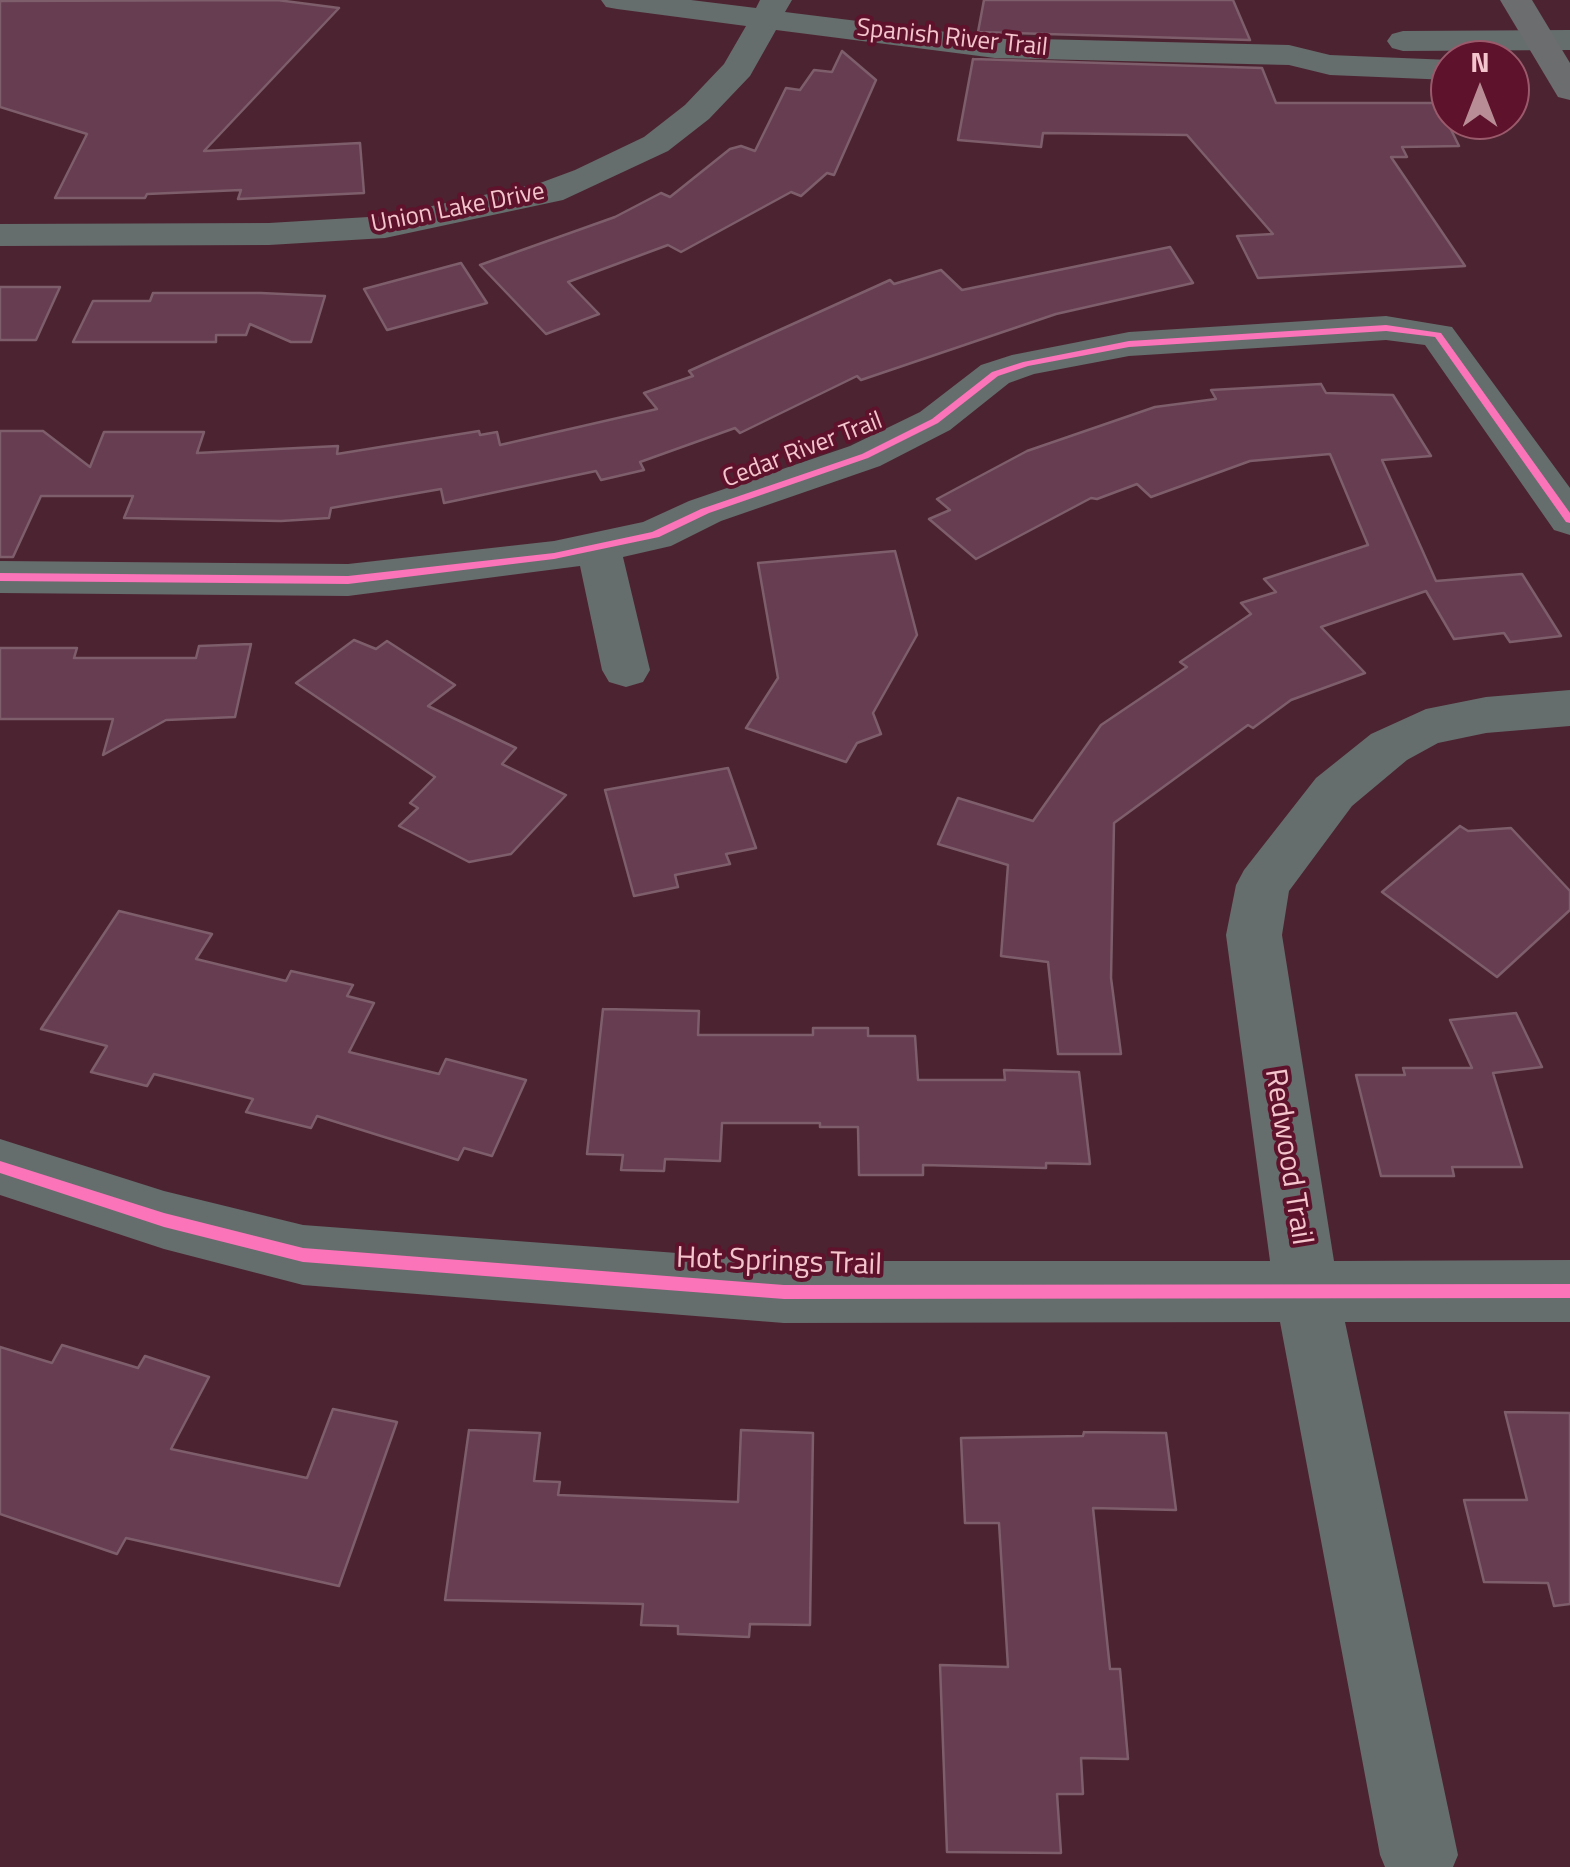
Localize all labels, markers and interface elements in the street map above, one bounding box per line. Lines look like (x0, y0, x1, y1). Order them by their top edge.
street label: Spanish River Trail (855, 14, 1049, 64)
north arrow (1430, 40, 1530, 140)
text: N (1470, 40, 1490, 83)
street label: Union Lake Drive (369, 177, 547, 241)
street label: Cedar River Trail (719, 407, 887, 495)
street label: Redwood Trail (1255, 1066, 1319, 1248)
street label: Hot Springs Trail (675, 1241, 883, 1285)

